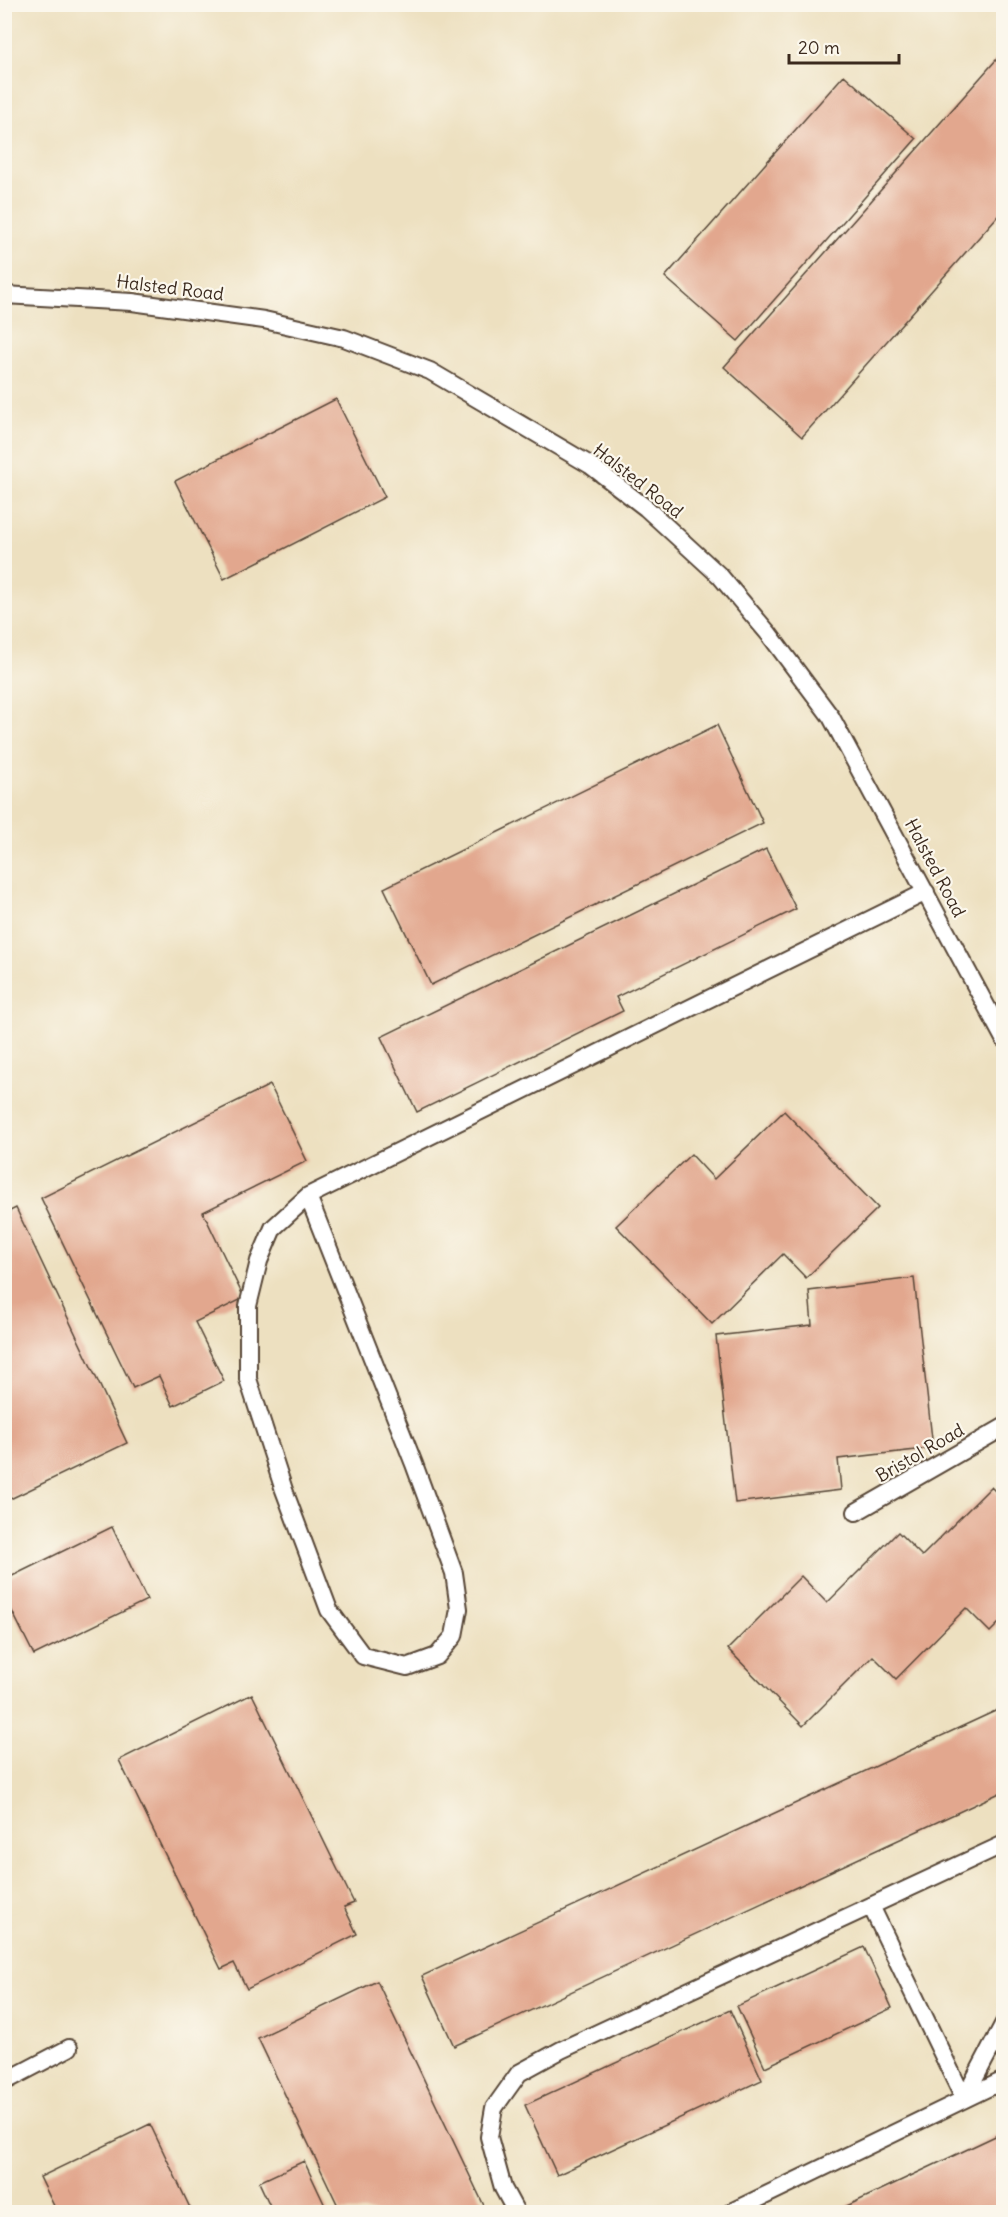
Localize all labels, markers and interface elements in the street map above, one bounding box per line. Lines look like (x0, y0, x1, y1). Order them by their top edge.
scale bar (789, 27, 898, 65)
text: 20 m (798, 36, 840, 59)
street label: Halsted Road (115, 270, 226, 306)
street label: Halsted Road (589, 438, 688, 523)
street label: Halsted Road (900, 815, 971, 921)
street label: Bristol Road (872, 1418, 968, 1487)

